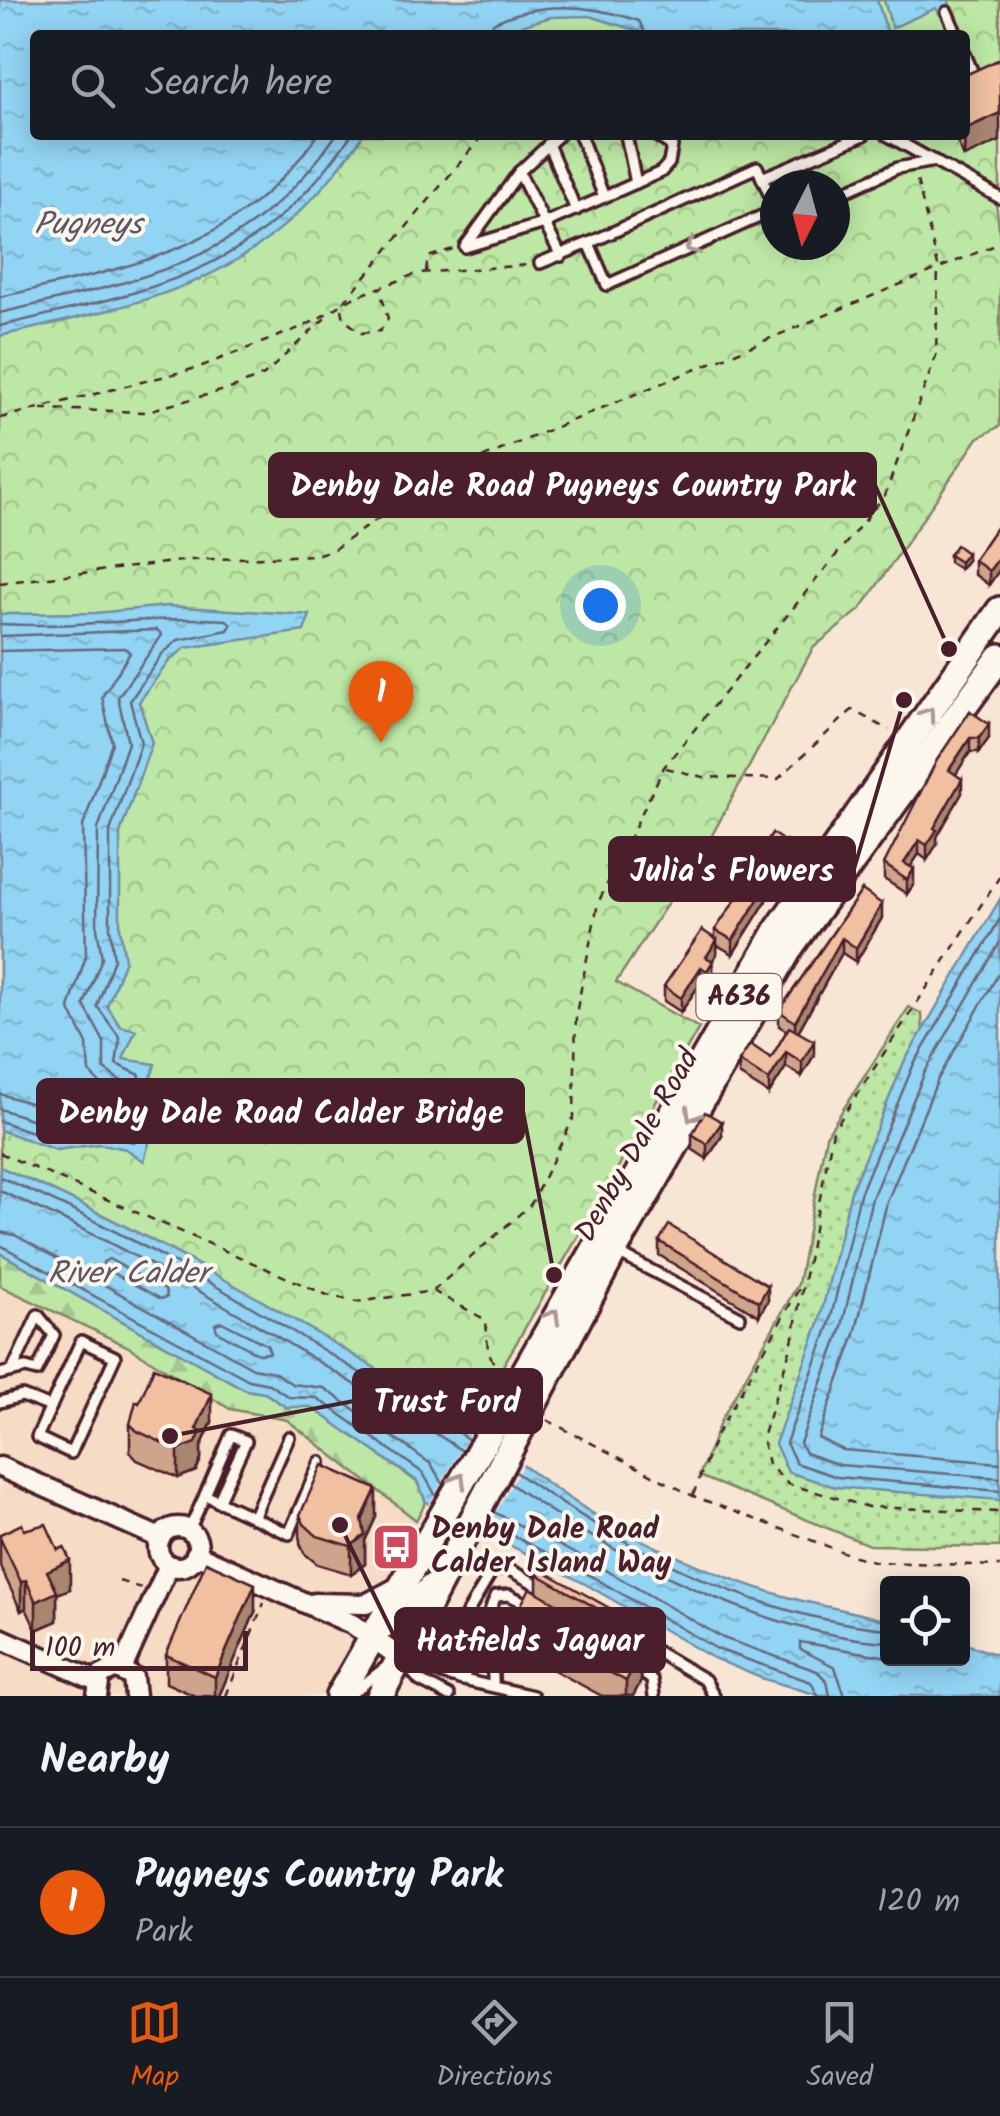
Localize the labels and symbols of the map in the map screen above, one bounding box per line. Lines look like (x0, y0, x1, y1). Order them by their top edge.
north arrow (760, 170, 850, 260)
water label: Pugneys (34, 200, 145, 251)
one-way arrow (684, 235, 702, 255)
callout: Denby Dale Road Pugneys Country Park (270, 454, 875, 516)
text: Denby Dale Road Pugneys Country Park (290, 462, 857, 513)
your location (575, 580, 626, 631)
pin: 1 (348, 660, 414, 743)
one-way arrow (916, 706, 934, 725)
callout: Julia's Flowers (610, 838, 854, 900)
text: Julia's Flowers (630, 847, 834, 898)
road number: A636 (696, 974, 782, 1020)
street label: Denby Dale Road (563, 1039, 714, 1252)
callout: Denby Dale Road Calder Bridge (38, 1080, 523, 1142)
text: Denby Dale Road Calder Bridge (58, 1089, 504, 1140)
one-way arrow (685, 1105, 704, 1123)
water label: River Calder (48, 1249, 215, 1300)
one-way arrow (541, 1309, 561, 1327)
callout: Trust Ford (354, 1370, 541, 1432)
text: Trust Ford (373, 1378, 521, 1429)
one-way arrow (447, 1473, 467, 1491)
place label: Denby Dale Road Calder Island Way (431, 1506, 672, 1588)
bus stop icon: Denby Dale Road Calder Island Way (370, 1521, 422, 1573)
callout: Hatfields Jaguar (396, 1609, 664, 1671)
text: Hatfields Jaguar (416, 1617, 645, 1668)
scale bar (30, 1626, 248, 1670)

